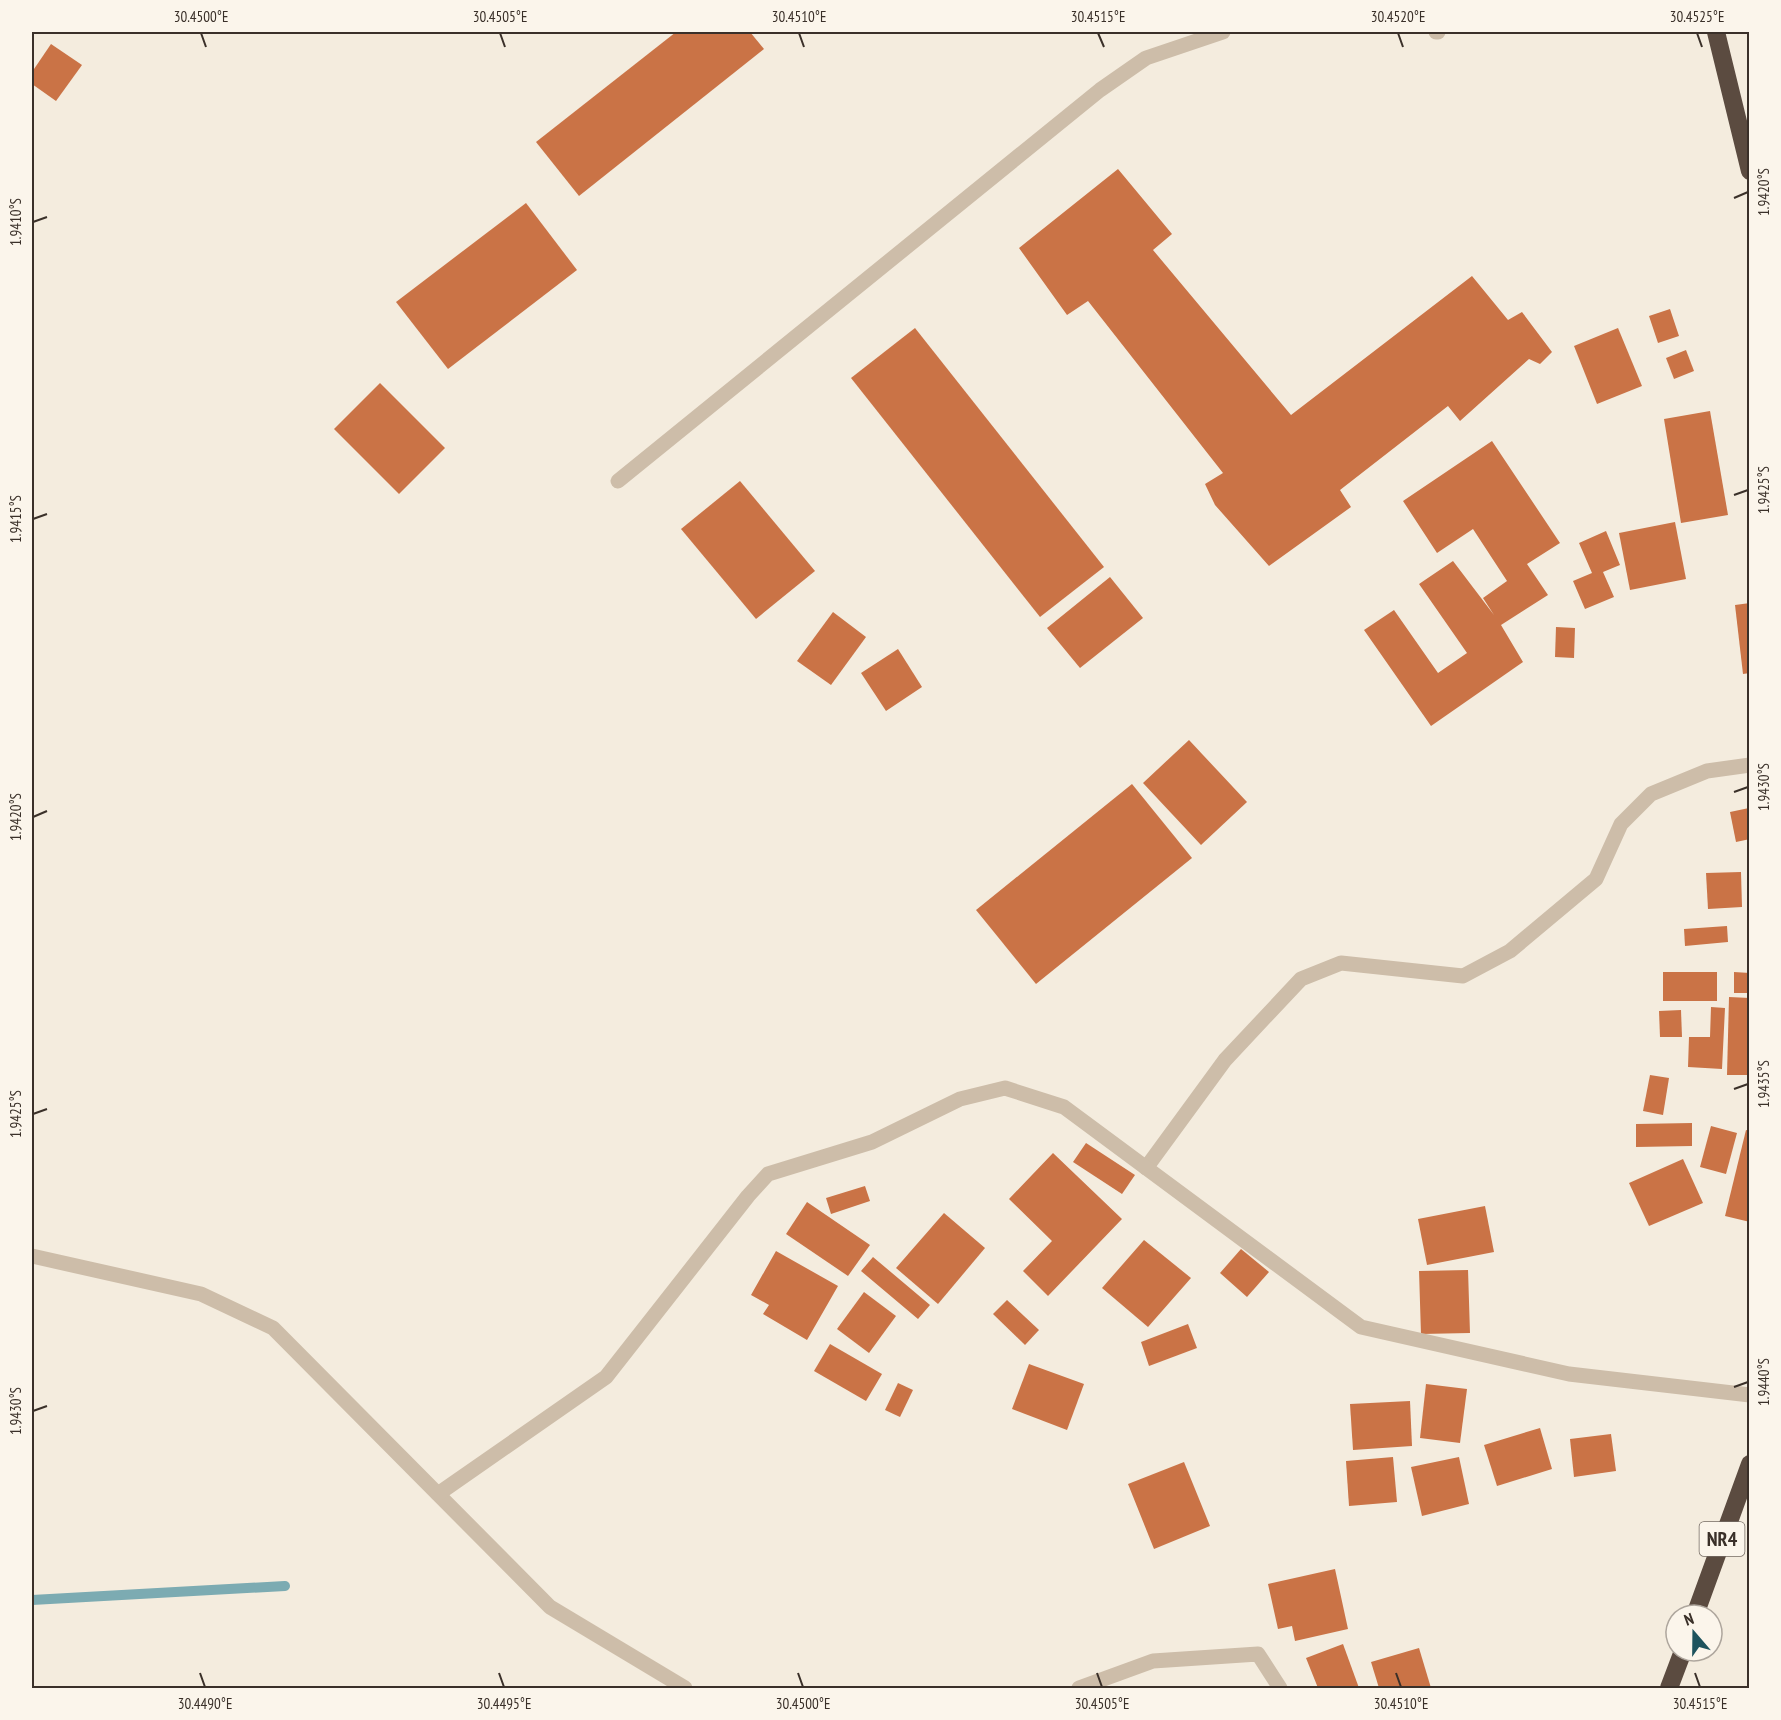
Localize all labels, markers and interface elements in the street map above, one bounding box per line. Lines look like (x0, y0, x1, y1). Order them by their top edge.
text: 30.4500°E (174, 7, 228, 26)
text: 30.4505°E (473, 7, 527, 26)
text: 30.4510°E (772, 7, 826, 26)
text: 30.4515°E (1071, 7, 1125, 26)
text: 30.4520°E (1371, 7, 1425, 26)
text: 30.4525°E (1670, 7, 1724, 26)
text: 1.9420°S (1754, 168, 1773, 216)
text: 1.9410°S (6, 198, 25, 246)
text: 1.9425°S (1754, 466, 1773, 514)
text: 1.9415°S (6, 495, 25, 543)
text: 1.9430°S (1754, 763, 1773, 811)
text: 1.9420°S (6, 793, 25, 841)
text: 1.9435°S (1754, 1060, 1773, 1108)
text: 1.9425°S (6, 1090, 25, 1138)
text: 1.9440°S (1754, 1358, 1773, 1406)
text: 1.9430°S (6, 1387, 25, 1435)
road number: NR4 (1700, 1522, 1744, 1556)
north arrow (1664, 1603, 1724, 1663)
text: N (1681, 1608, 1696, 1630)
text: 30.4490°E (178, 1694, 232, 1713)
text: 30.4495°E (477, 1694, 531, 1713)
text: 30.4500°E (776, 1694, 830, 1713)
text: 30.4505°E (1075, 1694, 1129, 1713)
text: 30.4510°E (1374, 1694, 1428, 1713)
text: 30.4515°E (1673, 1694, 1727, 1713)

